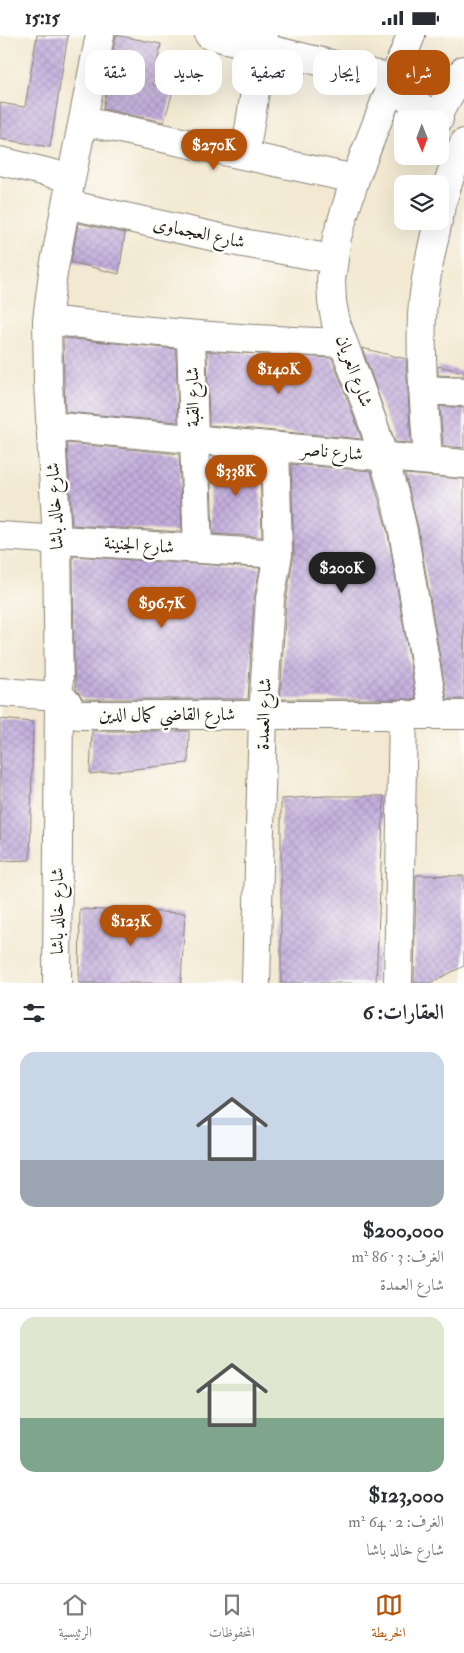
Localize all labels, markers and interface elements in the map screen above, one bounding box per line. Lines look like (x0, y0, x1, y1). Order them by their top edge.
text: 15:15 (25, 6, 60, 30)
chip: شقة (85, 50, 145, 95)
chip: جديد (155, 50, 222, 95)
chip: تصفية (232, 50, 303, 95)
chip: إيجار (313, 50, 377, 95)
chip: شراء (387, 50, 450, 95)
north arrow (394, 110, 449, 165)
map controls (394, 110, 449, 230)
pin: $270K (179, 129, 249, 171)
text: $270K (192, 135, 236, 155)
button: layers (394, 175, 449, 230)
street label: شارع العجماوى (150, 212, 247, 257)
street label: شارع العريان (328, 332, 378, 411)
pin: $140K (244, 353, 314, 395)
text: $140K (258, 359, 300, 379)
street label: شارع القبة (181, 367, 208, 427)
street label: شارع ناصر (298, 438, 364, 469)
pin: $338K (201, 455, 271, 497)
text: $338K (216, 461, 256, 481)
street label: شارع خالد باشا (41, 462, 72, 550)
street label: شارع الجنينة (103, 531, 175, 562)
pin: $200K (307, 551, 377, 594)
text: $200K (320, 558, 364, 578)
pin: $96.7K (121, 587, 203, 629)
text: $96.7K (139, 593, 185, 613)
street label: شارع العمدة (251, 678, 280, 751)
street label: شارع القاضي كمال الدين (99, 703, 235, 731)
street label: شارع خالد باشا (46, 867, 72, 955)
pin: $123K (96, 905, 166, 947)
text: $123K (111, 911, 151, 931)
icon: filters (20, 999, 48, 1027)
text: العقارات: 6 (363, 999, 444, 1026)
icon: home (187, 1084, 277, 1174)
text: $200,000 (363, 1217, 444, 1244)
text: الغرف: 3 · 86 m² (351, 1247, 444, 1267)
text: شارع العمدة (380, 1275, 444, 1295)
icon: home (187, 1350, 277, 1440)
text: $123,000 (369, 1482, 444, 1509)
text: الغرف: 2 · 64 m² (348, 1512, 444, 1532)
text: شارع خالد باشا (367, 1540, 444, 1560)
tab: الرئيسية (58, 1591, 92, 1646)
tab: المحفوظات (209, 1591, 255, 1646)
tab: الخريطة (372, 1591, 406, 1646)

